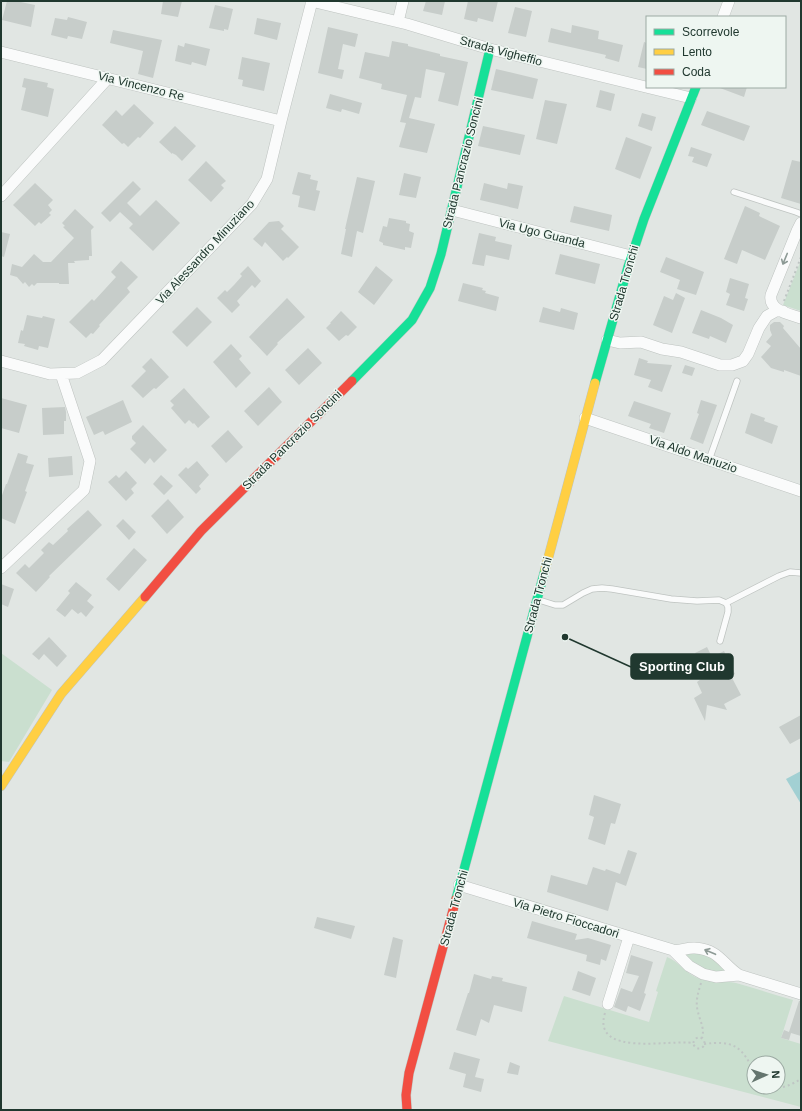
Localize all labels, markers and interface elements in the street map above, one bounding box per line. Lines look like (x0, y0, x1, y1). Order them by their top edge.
legend (646, 16, 786, 88)
text: Scorrevole (682, 25, 740, 39)
street label: Strada Vigheffio (458, 33, 544, 69)
text: Lento (682, 45, 712, 59)
text: Coda (682, 65, 711, 79)
street label: Via Vincenzo Re (96, 69, 186, 104)
street label: Strada Pancrazio Soncini (440, 96, 486, 230)
street label: Via Alessandro Minuziano (153, 197, 257, 307)
street label: Via Ugo Guanda (497, 216, 587, 251)
street label: Strada Tronchi (607, 244, 641, 322)
one-way arrow (781, 253, 789, 265)
street label: Strada Pancrazio Soncini (239, 387, 345, 493)
street label: Via Aldo Manuzio (647, 432, 739, 476)
street label: Strada Tronchi (521, 555, 555, 635)
callout: Sporting Club (631, 654, 733, 679)
text: Sporting Club (639, 659, 725, 674)
street label: Strada Tronchi (437, 868, 471, 948)
street label: Via Pietro Fioccadori (511, 895, 621, 941)
one-way arrow (704, 948, 716, 955)
north arrow (746, 1055, 786, 1095)
text: N (770, 1070, 782, 1079)

